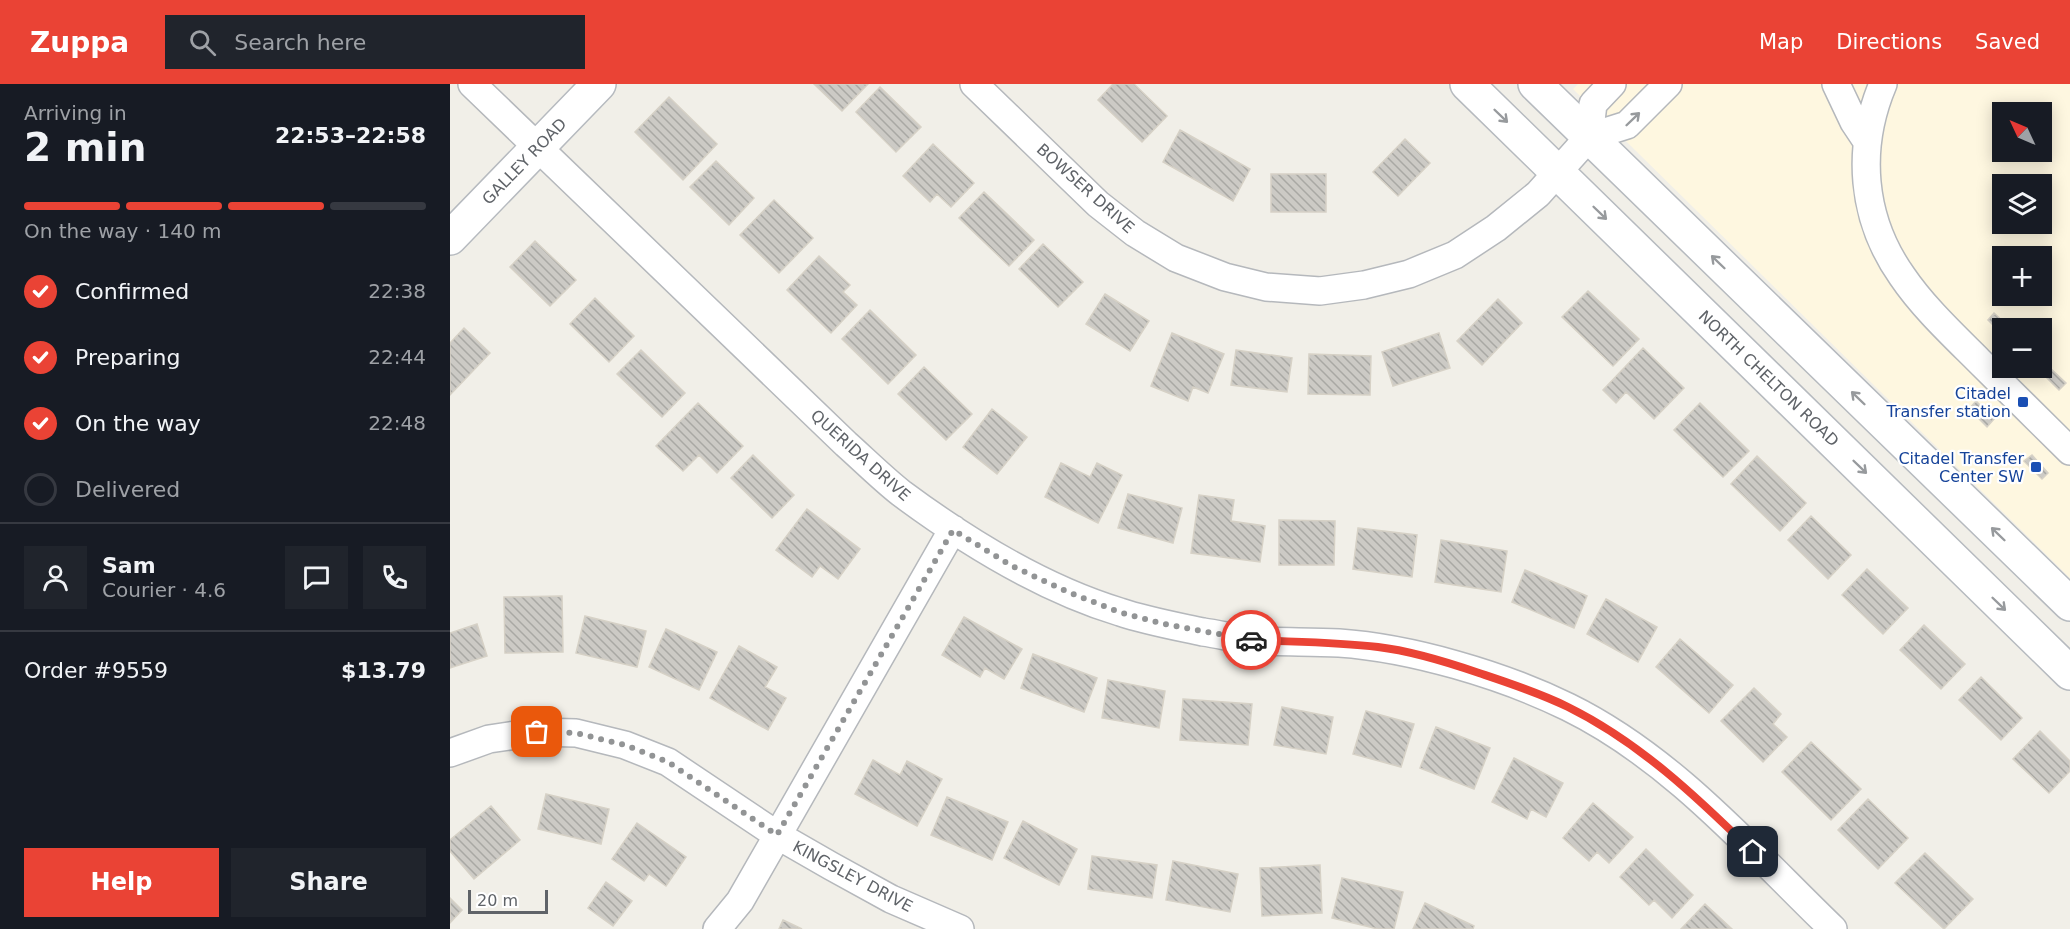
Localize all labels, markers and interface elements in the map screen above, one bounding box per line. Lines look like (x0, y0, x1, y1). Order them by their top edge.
search box (165, 15, 585, 69)
text: Zuppa (30, 26, 129, 59)
icon: search (186, 26, 219, 59)
text: Search here (234, 30, 366, 55)
text: Map (1759, 30, 1803, 54)
text: Directions (1836, 30, 1942, 54)
text: Saved (1975, 30, 2040, 54)
text: Arriving in (24, 101, 127, 125)
north arrow (1992, 102, 2052, 162)
map controls (1992, 102, 2052, 378)
one-way arrow (1493, 109, 1508, 123)
one-way arrow (1626, 111, 1641, 126)
street label: GALLEY ROAD (478, 114, 570, 209)
text: 22:53–22:58 (275, 123, 426, 148)
text: 2 min (24, 125, 146, 170)
street label: BOWSER DRIVE (1033, 140, 1138, 237)
button: layers (1992, 174, 2052, 234)
one-way arrow (1593, 206, 1608, 221)
text: On the way · 140 m (24, 219, 222, 243)
button: + (1992, 246, 2052, 306)
one-way arrow (1711, 254, 1726, 269)
icon: check (24, 275, 57, 308)
text: Confirmed (75, 279, 189, 304)
text: 22:38 (368, 279, 426, 303)
street label: NORTH CHELTON ROAD (1695, 306, 1843, 450)
button: − (1992, 318, 2052, 378)
icon: check (24, 341, 57, 374)
text: Preparing (75, 345, 181, 370)
text: 22:44 (368, 345, 426, 369)
place label: Citadel Transfer station (1886, 384, 2011, 421)
one-way arrow (1851, 390, 1866, 405)
marker: Citadel Transfer station (2016, 395, 2030, 409)
street label: QUERIDA DRIVE (807, 406, 914, 505)
icon: check (24, 407, 57, 440)
text: On the way (75, 411, 201, 436)
text: 22:48 (368, 411, 426, 435)
place label: Citadel Transfer Center SW (1898, 449, 2024, 486)
one-way arrow (1852, 460, 1867, 475)
marker: Citadel Transfer Center SW (2029, 460, 2043, 474)
text: Delivered (75, 477, 180, 502)
one-way arrow (1991, 527, 2006, 541)
button: person (24, 546, 87, 609)
button: chat (285, 546, 348, 609)
button: phone (363, 546, 426, 609)
text: Sam (102, 553, 156, 578)
text: Courier · 4.6 (102, 578, 226, 602)
one-way arrow (1991, 596, 2006, 611)
courier (1221, 610, 1281, 670)
icon: car (1235, 624, 1268, 657)
text: Order #9559 (24, 658, 168, 683)
text: $13.79 (341, 658, 426, 683)
pin (511, 706, 562, 757)
icon: bag (520, 715, 553, 748)
pin (1727, 826, 1778, 877)
icon: home (1736, 835, 1769, 868)
street label: KINGSLEY DRIVE (790, 837, 916, 916)
button: Help (24, 848, 219, 917)
button: Share (231, 848, 426, 917)
scale bar (468, 887, 548, 914)
text: 20 m (477, 891, 518, 910)

